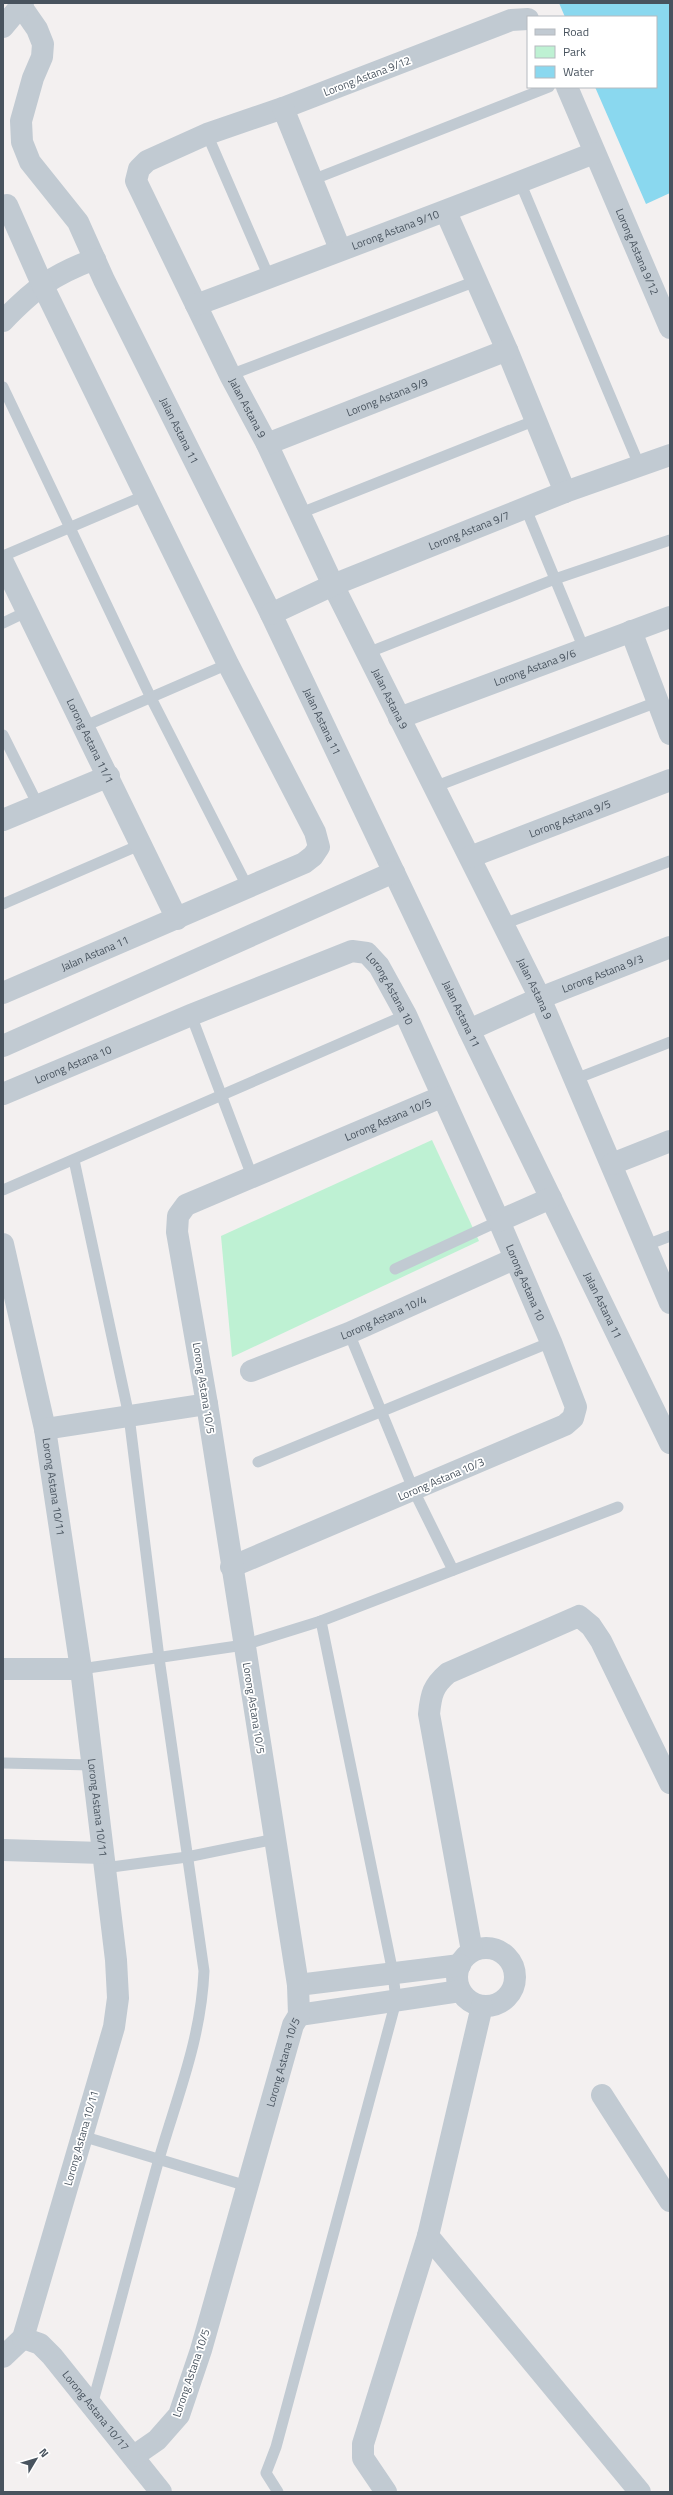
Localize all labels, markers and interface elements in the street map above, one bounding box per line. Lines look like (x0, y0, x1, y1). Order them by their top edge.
legend (527, 16, 657, 88)
text: Road (563, 22, 589, 41)
text: Park (563, 42, 586, 61)
street label: Lorong Astana 9/12 (321, 52, 413, 100)
text: Water (563, 62, 594, 81)
street label: Lorong Astana 9/10 (349, 206, 441, 254)
street label: Lorong Astana 9/12 (612, 206, 663, 297)
street label: Lorong Astana 9/9 (344, 374, 430, 420)
street label: Jalan Astana 9 (225, 375, 270, 441)
street label: Jalan Astana 11 (156, 395, 203, 467)
street label: Lorong Astana 9/7 (426, 507, 512, 554)
street label: Lorong Astana 9/6 (492, 645, 578, 690)
street label: Jalan Astana 9 (368, 666, 412, 732)
street label: Jalan Astana 11 (299, 685, 345, 757)
street label: Lorong Astana 11/1 (63, 696, 118, 786)
street label: Lorong Astana 9/5 (527, 796, 613, 842)
street label: Jalan Astana 11 (58, 932, 131, 975)
street label: Lorong Astana 10 (362, 949, 417, 1027)
street label: Lorong Astana 9/3 (559, 950, 646, 997)
street label: Jalan Astana 9 (513, 955, 556, 1022)
street label: Jalan Astana 11 (439, 978, 484, 1050)
street label: Lorong Astana 10 (32, 1041, 114, 1088)
street label: Lorong Astana 10/5 (342, 1094, 434, 1145)
street label: Lorong Astana 10 (502, 1242, 549, 1323)
street label: Jalan Astana 11 (580, 1269, 626, 1341)
street label: Lorong Astana 10/4 (338, 1291, 429, 1343)
street label: Lorong Astana 10/5 (189, 1341, 219, 1435)
street label: Lorong Astana 10/11 (38, 1437, 69, 1537)
street label: Lorong Astana 10/3 (395, 1454, 487, 1504)
street label: Lorong Astana 10/5 (239, 1661, 269, 1755)
street label: Lorong Astana 10/11 (84, 1758, 112, 1858)
street label: Lorong Astana 10/5 (262, 2014, 304, 2109)
street label: Lorong Astana 10/11 (60, 2088, 102, 2188)
street label: Lorong Astana 10/5 (168, 2327, 214, 2419)
street label: Lorong Astana 10/17 (59, 2367, 133, 2454)
north arrow (16, 2439, 56, 2479)
text: N (35, 2445, 53, 2461)

